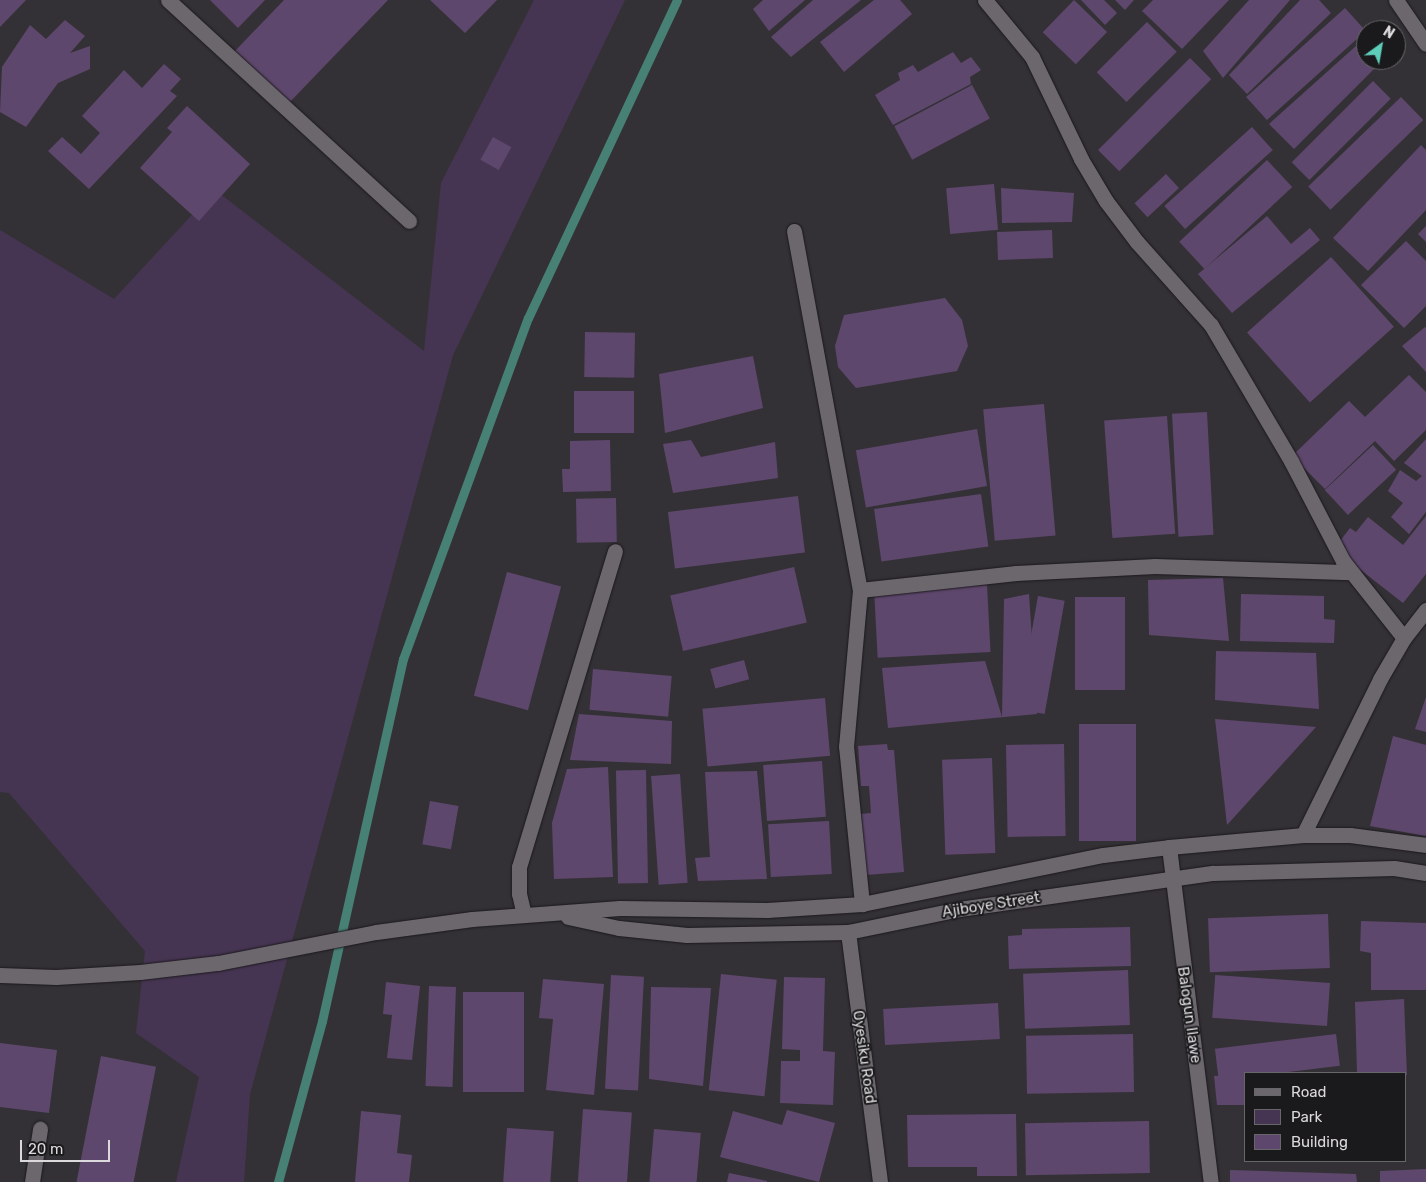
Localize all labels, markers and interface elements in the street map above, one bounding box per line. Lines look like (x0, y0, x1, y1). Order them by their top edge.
north arrow (1356, 20, 1406, 70)
text: N (1380, 23, 1397, 43)
street label: Ajiboye Street (941, 888, 1041, 922)
street label: Balogun Ilawe (1173, 965, 1205, 1065)
street label: Oyesiku Road (849, 1009, 879, 1105)
legend (1244, 1072, 1406, 1162)
text: Road (1291, 1083, 1327, 1101)
text: Park (1291, 1108, 1322, 1126)
scale bar (22, 1130, 112, 1162)
text: Building (1291, 1133, 1348, 1151)
text: 20 m (28, 1140, 63, 1158)

